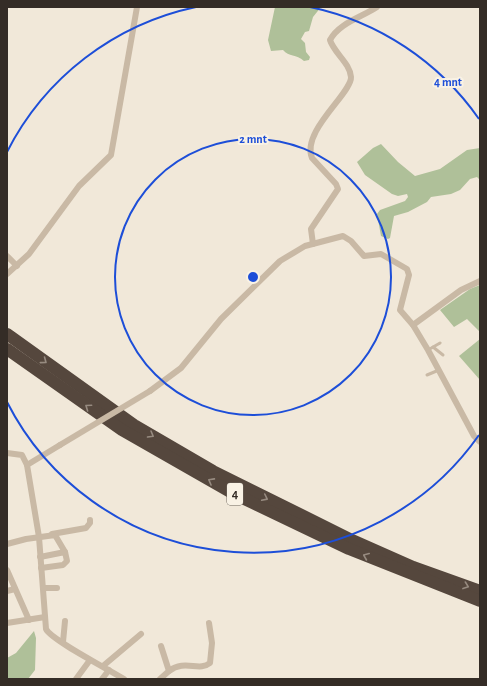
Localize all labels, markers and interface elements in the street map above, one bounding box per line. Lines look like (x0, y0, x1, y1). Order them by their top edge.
text: 4 mnt (434, 76, 462, 88)
text: 2 mnt (239, 133, 267, 145)
centre of rings (246, 270, 260, 284)
one-way arrow (40, 357, 47, 364)
one-way arrow (85, 404, 92, 411)
one-way arrow (147, 431, 154, 438)
one-way arrow (208, 478, 215, 486)
road number: 4 (227, 483, 243, 505)
one-way arrow (261, 493, 268, 501)
one-way arrow (362, 552, 369, 560)
one-way arrow (463, 582, 470, 590)

